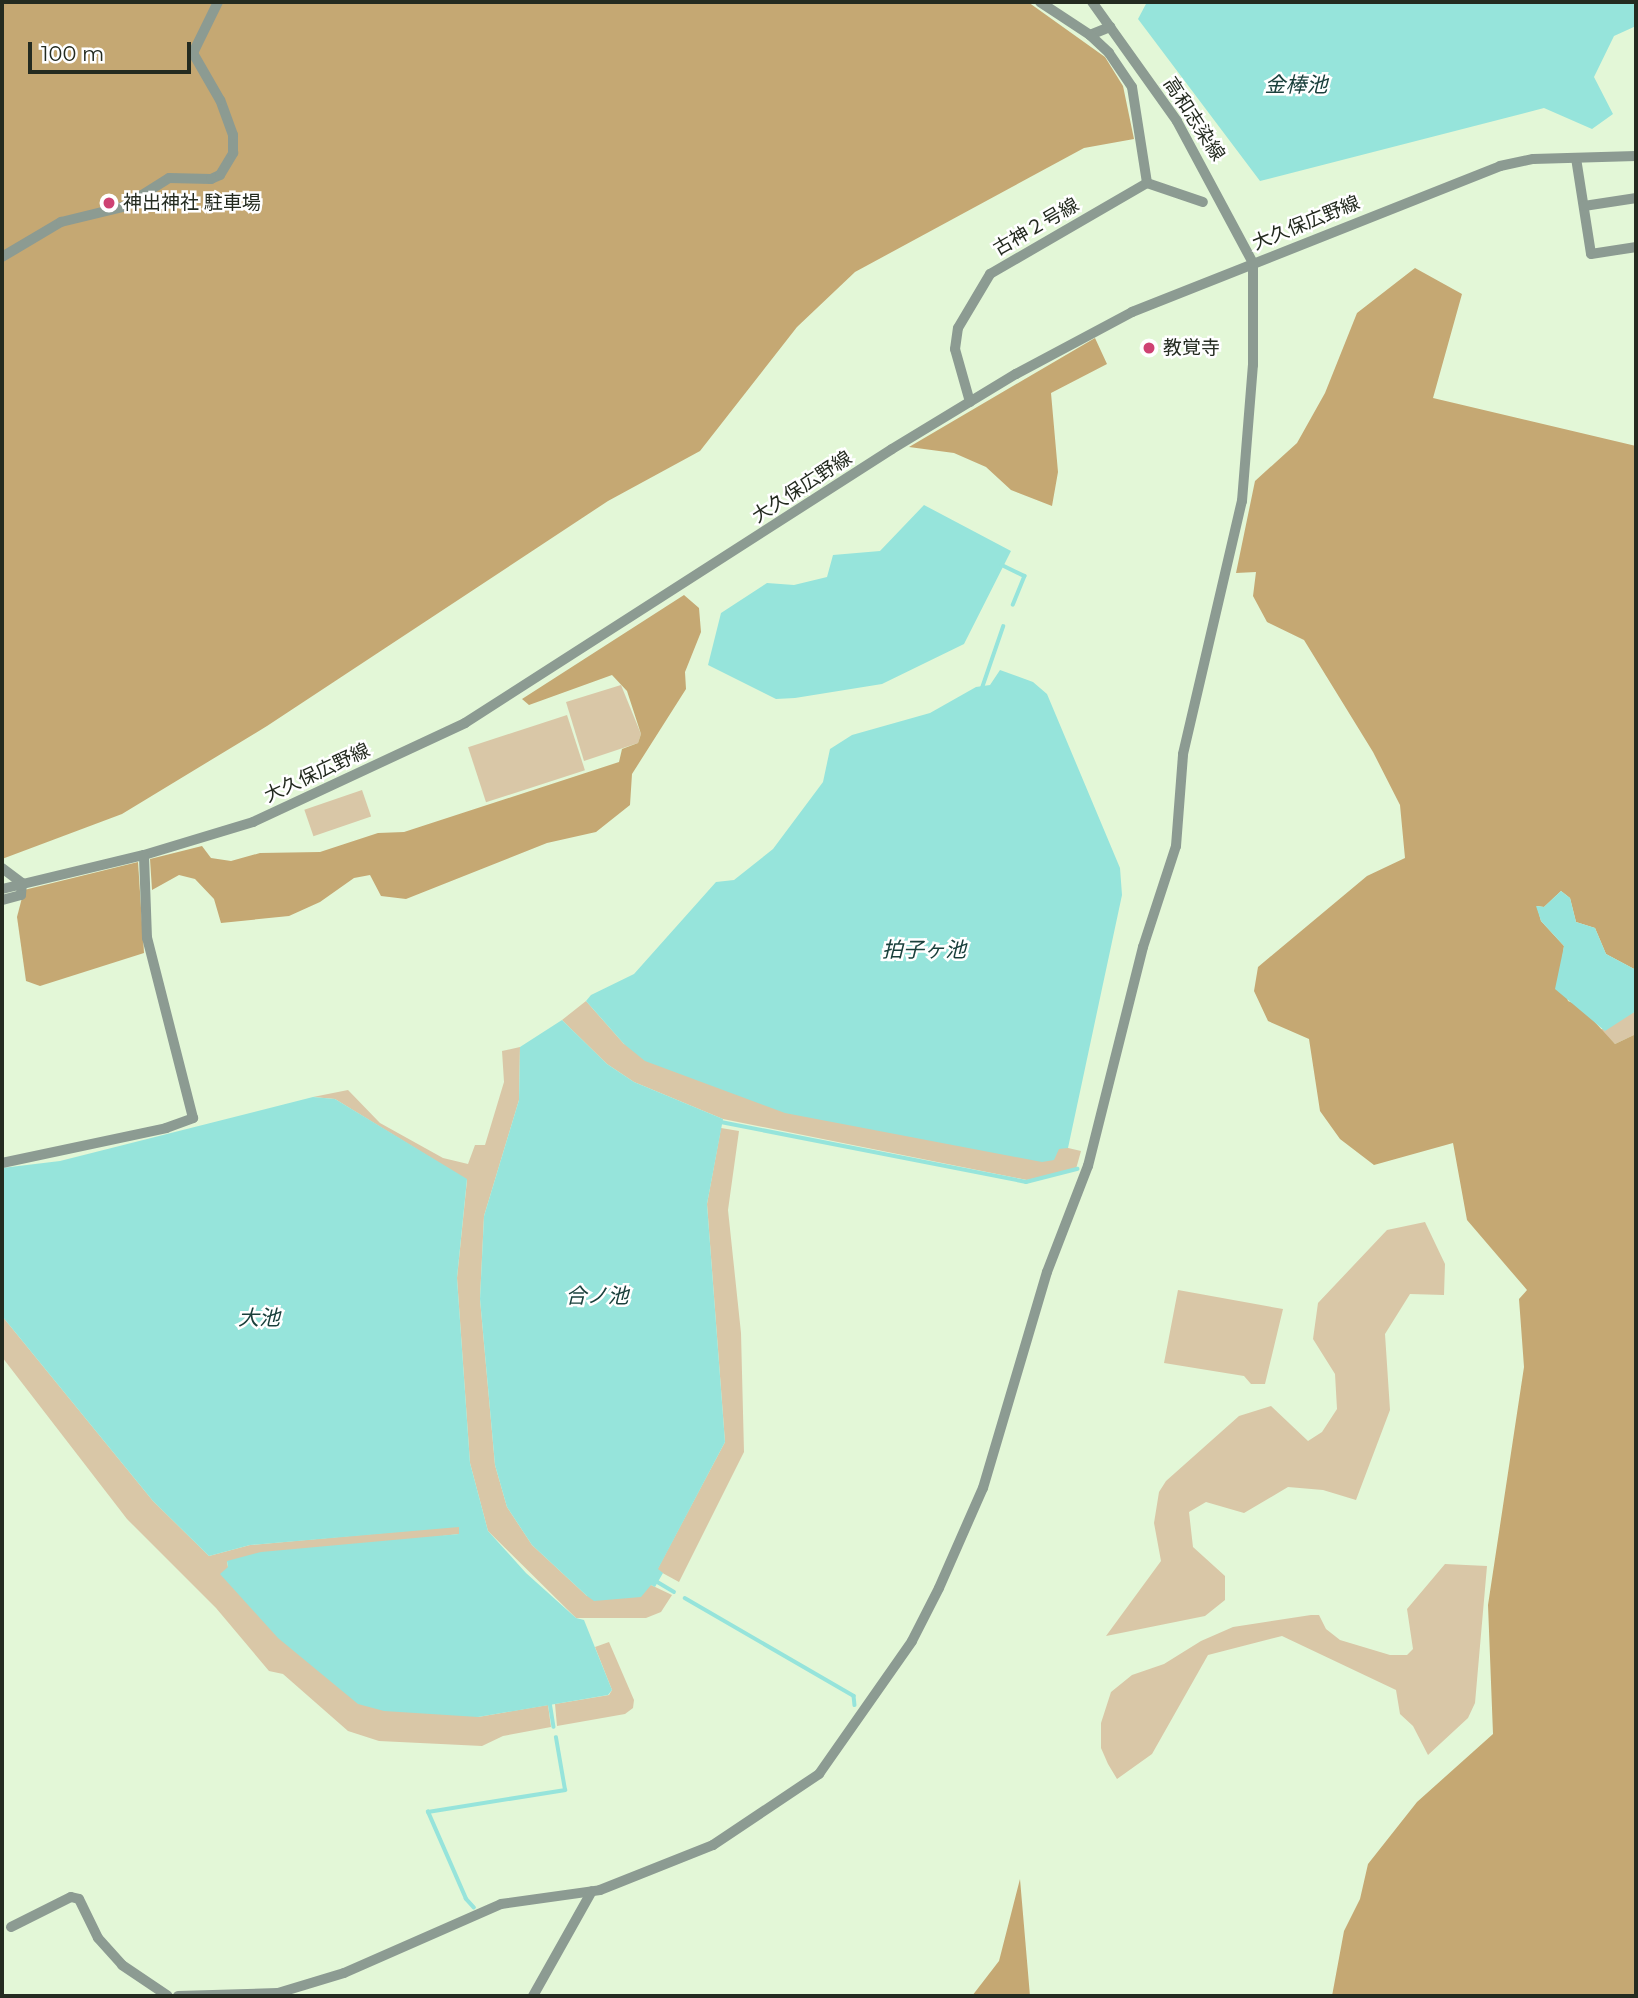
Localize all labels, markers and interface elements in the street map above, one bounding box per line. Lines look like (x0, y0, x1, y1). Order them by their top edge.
scale bar (32, 28, 194, 72)
text: 100 m (41, 41, 104, 66)
water label: 金棒池 (1265, 72, 1327, 98)
street label: 高和志染線 (1159, 73, 1229, 165)
street label: 大久保広野線 (1249, 191, 1363, 255)
place label: 神出神社 駐車場 (123, 192, 261, 214)
street label: 古神２号線 (989, 193, 1083, 261)
marker: 神出神社 駐車場 (101, 195, 117, 211)
place label: 教覚寺 (1163, 337, 1220, 359)
marker: 教覚寺 (1141, 340, 1157, 356)
street label: 大久保広野線 (748, 446, 856, 528)
street label: 大久保広野線 (261, 739, 373, 807)
water label: 拍子ヶ池 (882, 937, 966, 963)
water label: 合ノ池 (566, 1283, 628, 1309)
water label: 大池 (238, 1305, 280, 1331)

